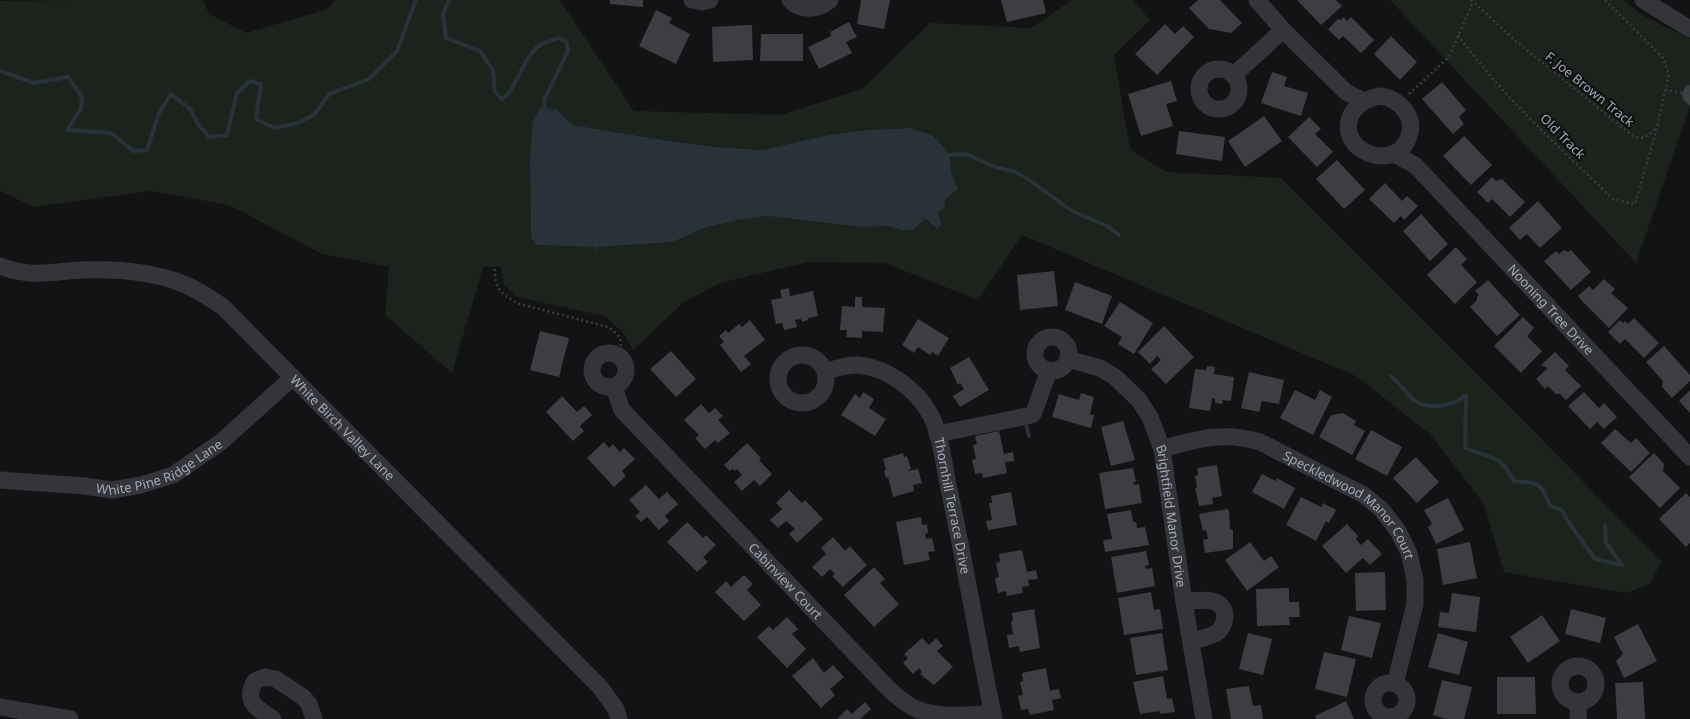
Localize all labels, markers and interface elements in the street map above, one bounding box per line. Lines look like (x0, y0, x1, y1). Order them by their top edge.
street label: F. Joe Brown Track (1542, 47, 1638, 131)
street label: Old Track (1536, 109, 1590, 163)
street label: Nooning Tree Drive (1504, 260, 1598, 359)
street label: White Birch Valley Lane (286, 371, 399, 484)
street label: White Pine Ridge Lane (95, 435, 226, 500)
street label: Thornhill Terrace Drive (930, 436, 975, 575)
street label: Brightfield Manor Drive (1152, 442, 1191, 588)
street label: Speckledwood Manor Court (1280, 446, 1419, 561)
street label: Cabinview Court (745, 539, 827, 623)

